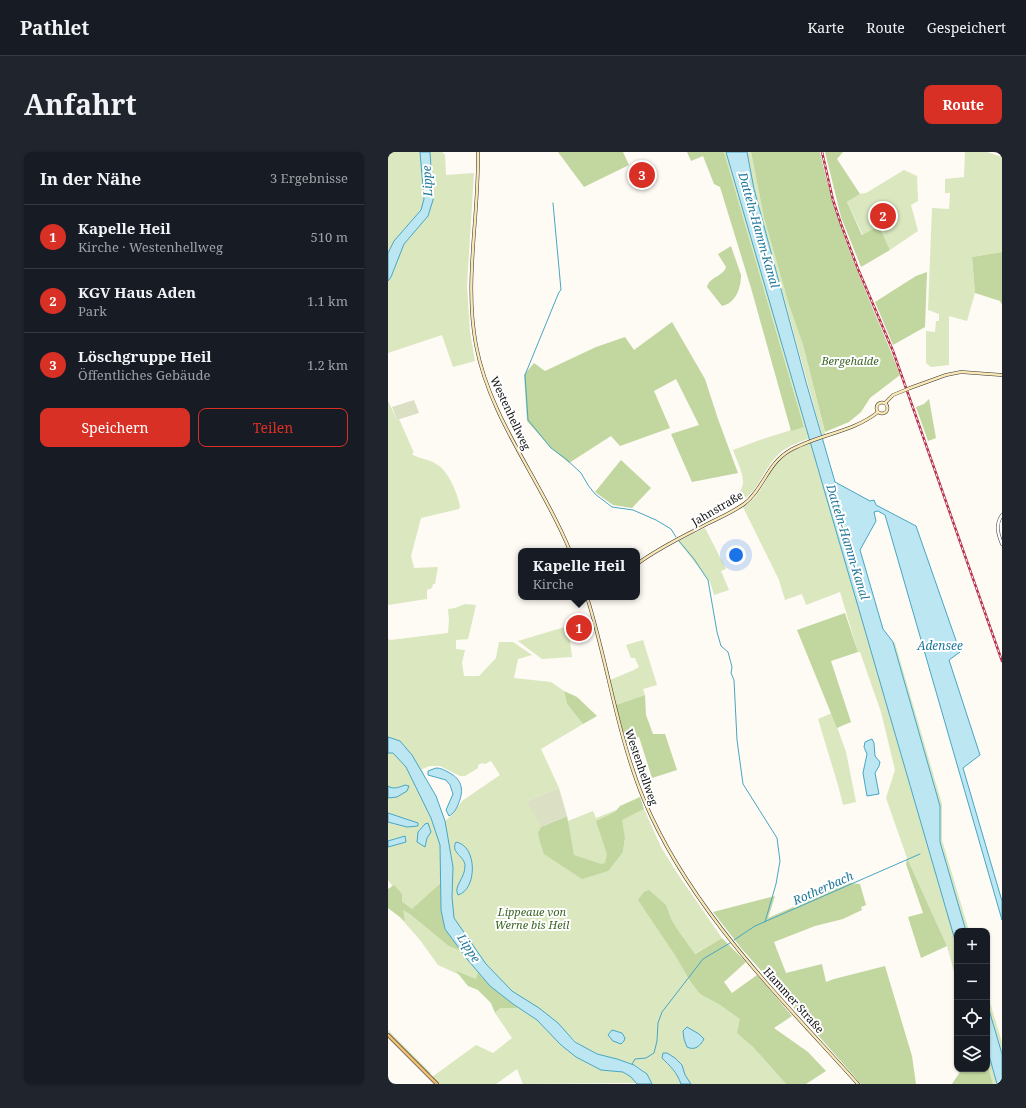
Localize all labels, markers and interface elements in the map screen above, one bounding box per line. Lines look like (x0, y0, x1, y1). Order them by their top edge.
text: Pathlet (20, 15, 89, 41)
text: Karte (808, 18, 844, 37)
text: Route (866, 18, 905, 37)
text: Gespeichert (927, 18, 1006, 37)
text: Anfahrt (24, 85, 137, 123)
button: Route (924, 85, 1002, 124)
pin: 3 (629, 160, 655, 190)
water label: Lippe (418, 165, 436, 198)
text: In der Nähe (40, 167, 141, 190)
text: 3 Ergebnisse (270, 169, 348, 187)
water label: Datteln-Hamm-Kanal (734, 169, 784, 290)
pin: 2 (870, 201, 896, 231)
text: Kapelle Heil (78, 218, 171, 238)
text: 1 (49, 228, 57, 246)
text: 510 m (311, 228, 348, 246)
text: Kirche · Westenhellweg (78, 238, 223, 256)
text: KGV Haus Aden (78, 282, 196, 302)
text: 2 (49, 292, 57, 310)
text: 1.1 km (307, 292, 348, 310)
text: Park (78, 302, 107, 320)
text: Löschgruppe Heil (78, 346, 212, 366)
park label: Bergehalde (820, 353, 879, 368)
text: 3 (49, 356, 57, 374)
text: 1.2 km (307, 356, 348, 374)
text: Öffentliches Gebäude (78, 366, 211, 384)
street label: Westenhellweg (487, 374, 535, 452)
button: Speichern (40, 408, 190, 447)
button: Teilen (198, 408, 348, 447)
water label: Datteln-Hamm-Kanal (822, 481, 874, 602)
street label: Jahnstraße (688, 487, 746, 529)
your location (726, 545, 746, 565)
popup (518, 548, 640, 600)
text: Kapelle Heil (533, 555, 625, 575)
text: Kirche (533, 575, 574, 593)
pin: 1 (566, 613, 592, 643)
water label: Adensee (916, 637, 963, 654)
street label: Westenhellweg (622, 727, 662, 807)
water label: Rotherbach (789, 867, 856, 909)
park label: Lippeaue von Werne bis Heil (495, 904, 570, 932)
map controls (954, 928, 990, 1072)
button: + (954, 928, 990, 964)
water label: Lippe (453, 930, 485, 966)
street label: Hammer Straße (760, 964, 828, 1036)
button: − (954, 964, 990, 1000)
button: locate (954, 1000, 990, 1036)
button: layers (954, 1036, 990, 1072)

